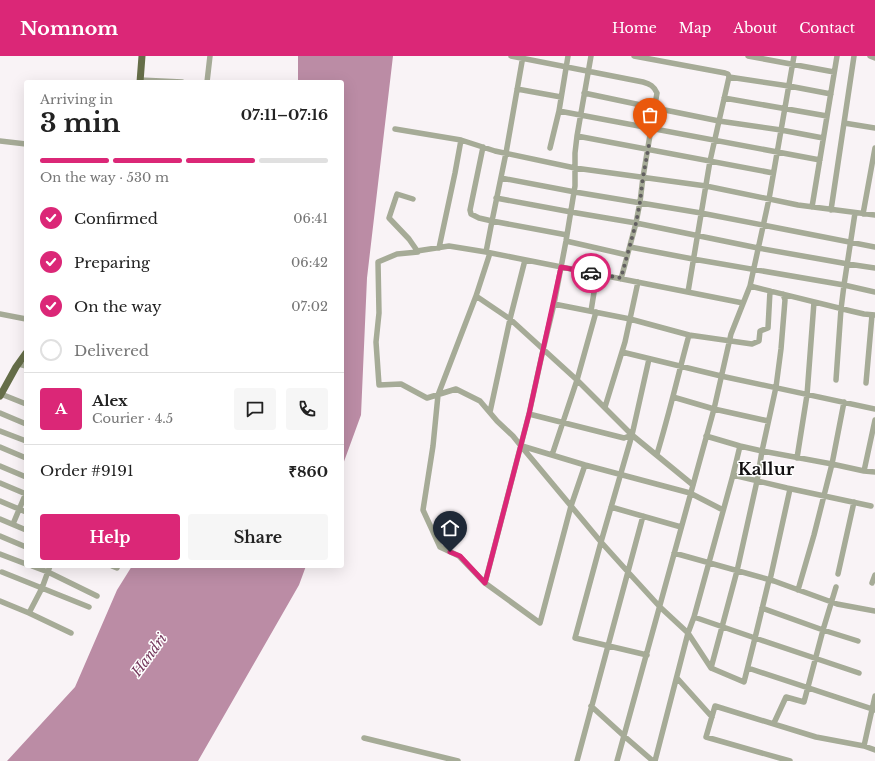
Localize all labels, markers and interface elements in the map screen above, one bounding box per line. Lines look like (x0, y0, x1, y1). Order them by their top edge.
text: Nomnom (20, 17, 118, 40)
text: Home (612, 19, 657, 37)
text: Map (679, 19, 711, 37)
text: About (733, 19, 777, 37)
text: Contact (799, 19, 855, 37)
text: Arriving in (40, 91, 113, 108)
pin (633, 98, 667, 139)
icon: bag (639, 104, 661, 126)
text: 07:11–07:16 (241, 105, 328, 124)
text: 3 min (40, 107, 121, 139)
text: On the way · 530 m (40, 169, 169, 186)
icon: check (40, 207, 62, 229)
text: Confirmed (74, 209, 158, 228)
text: 06:41 (293, 210, 328, 227)
icon: check (40, 251, 62, 273)
text: Preparing (74, 253, 150, 272)
courier (571, 253, 611, 293)
text: 06:42 (291, 254, 328, 271)
icon: car (580, 262, 602, 284)
icon: check (40, 295, 62, 317)
text: On the way (74, 297, 162, 316)
text: 07:02 (291, 298, 328, 315)
text: Delivered (74, 341, 149, 360)
button: chat (234, 388, 276, 430)
button: phone (286, 388, 328, 430)
text: Alex (92, 391, 128, 410)
text: A (55, 399, 67, 418)
text: Courier · 4.5 (92, 410, 173, 427)
district label: Kallur (738, 459, 795, 480)
text: Order #9191 (40, 461, 134, 480)
text: ₹860 (288, 462, 328, 481)
pin (433, 511, 467, 552)
button: Help (40, 514, 180, 560)
button: Share (188, 514, 328, 560)
icon: home (439, 517, 461, 539)
water label: Handri (127, 630, 171, 681)

